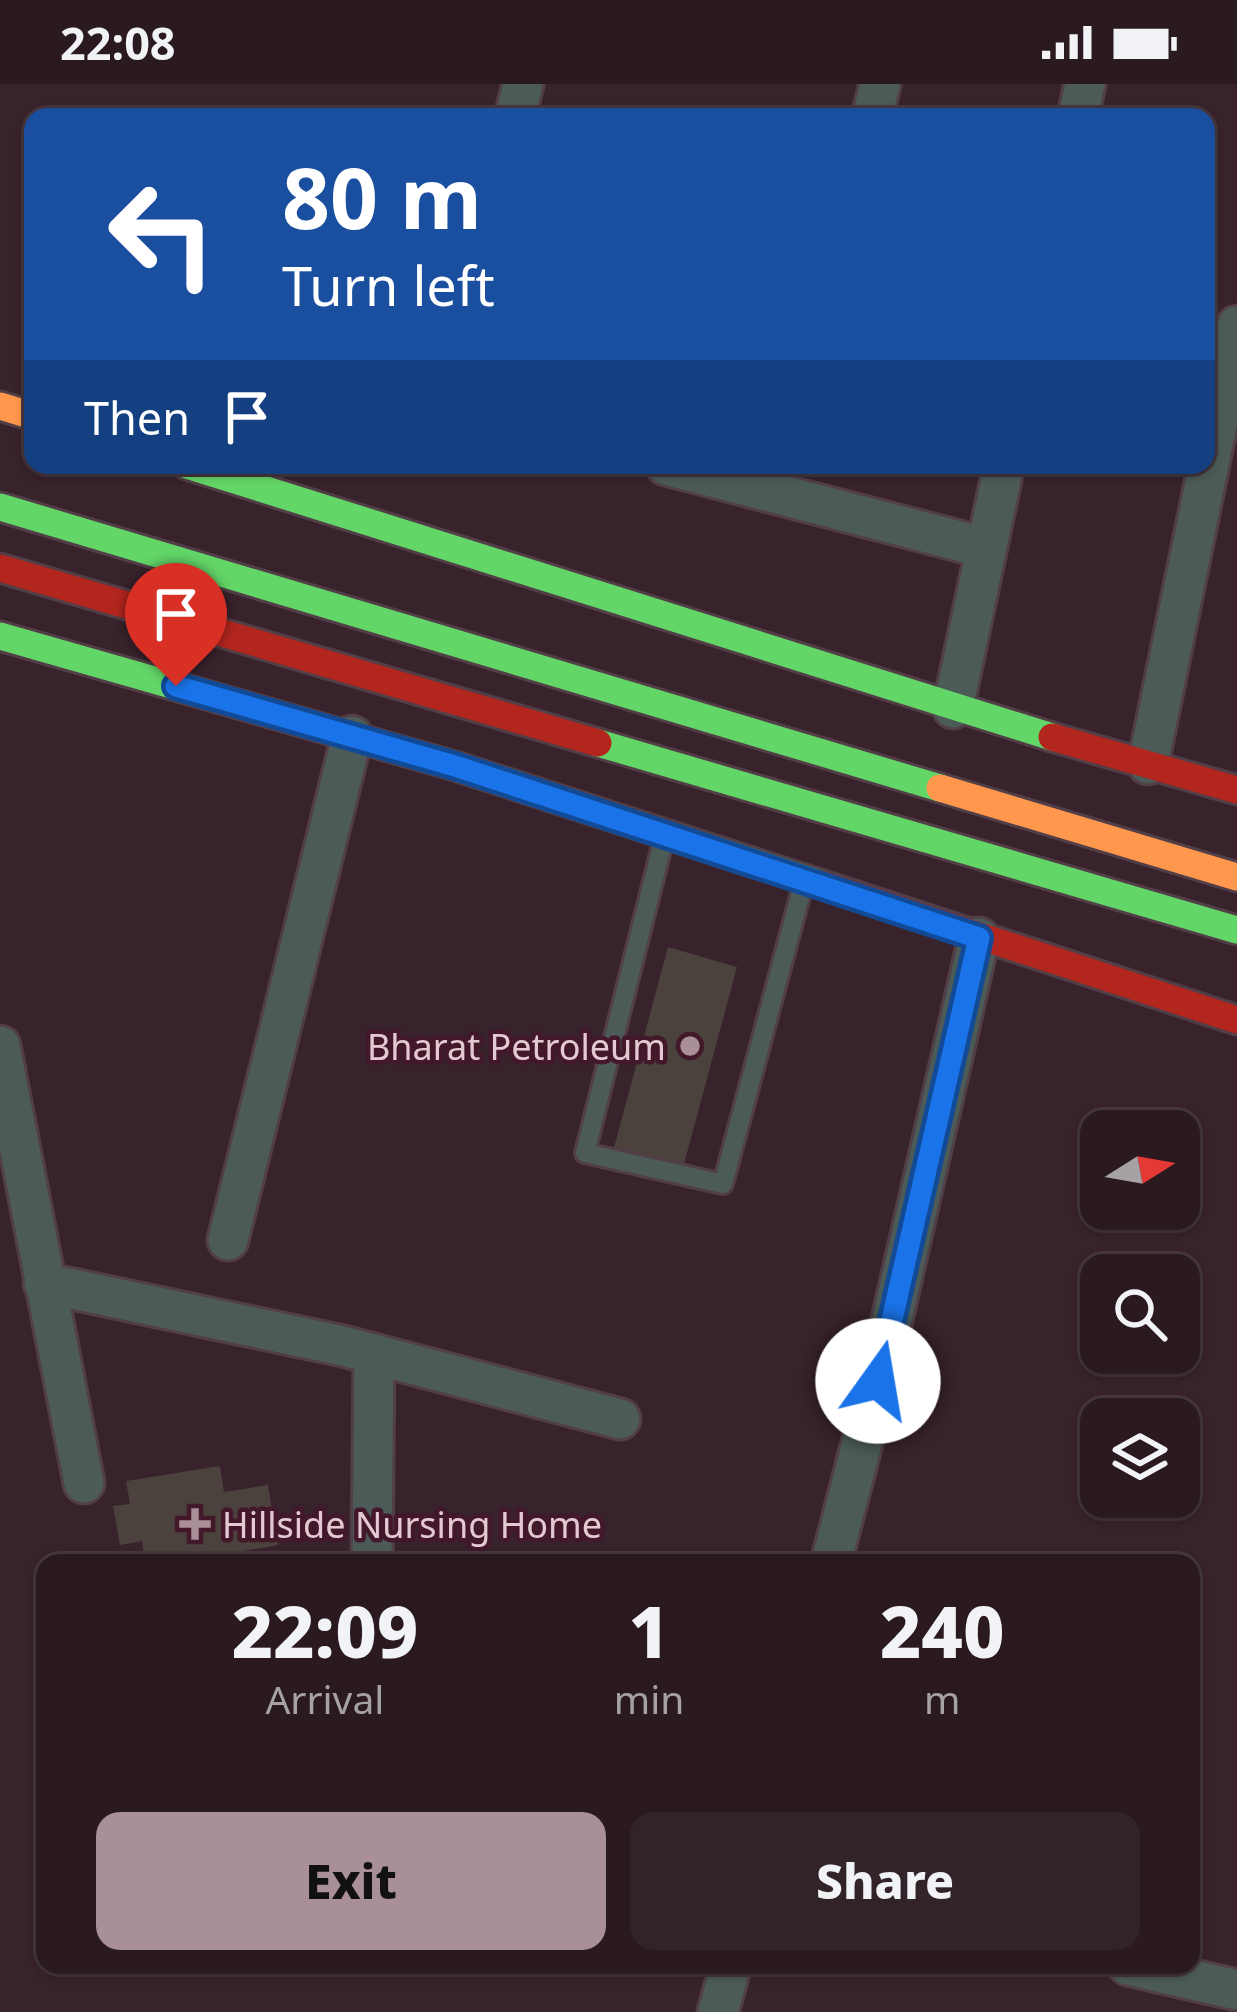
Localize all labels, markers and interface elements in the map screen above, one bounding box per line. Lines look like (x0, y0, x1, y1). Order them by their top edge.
text: 22:08 (60, 12, 176, 73)
text: 80 m (282, 139, 482, 254)
icon: left (84, 156, 240, 312)
text: Turn left (282, 248, 495, 322)
icon: arrive (214, 384, 280, 450)
text: Then (84, 387, 190, 448)
pin (125, 563, 227, 686)
icon: arrive (143, 581, 209, 647)
place label: Bharat Petroleum (367, 1022, 666, 1071)
marker: Bharat Petroleum (677, 1033, 703, 1059)
north arrow (1080, 1110, 1200, 1230)
map controls (1080, 1110, 1200, 1518)
button: search (1080, 1254, 1200, 1374)
position arrow (815, 1318, 941, 1444)
button: layers (1080, 1398, 1200, 1518)
place label: Hillside Nursing Home (222, 1500, 602, 1549)
marker: Hillside Nursing Home (179, 1508, 211, 1540)
text: 22:09 (231, 1581, 418, 1679)
text: 1 (628, 1581, 670, 1679)
text: 240 (880, 1581, 1005, 1679)
text: Arrival (265, 1672, 384, 1725)
text: min (614, 1672, 684, 1725)
text: m (924, 1672, 960, 1725)
button: Exit (96, 1812, 606, 1950)
button: Share (630, 1812, 1140, 1950)

